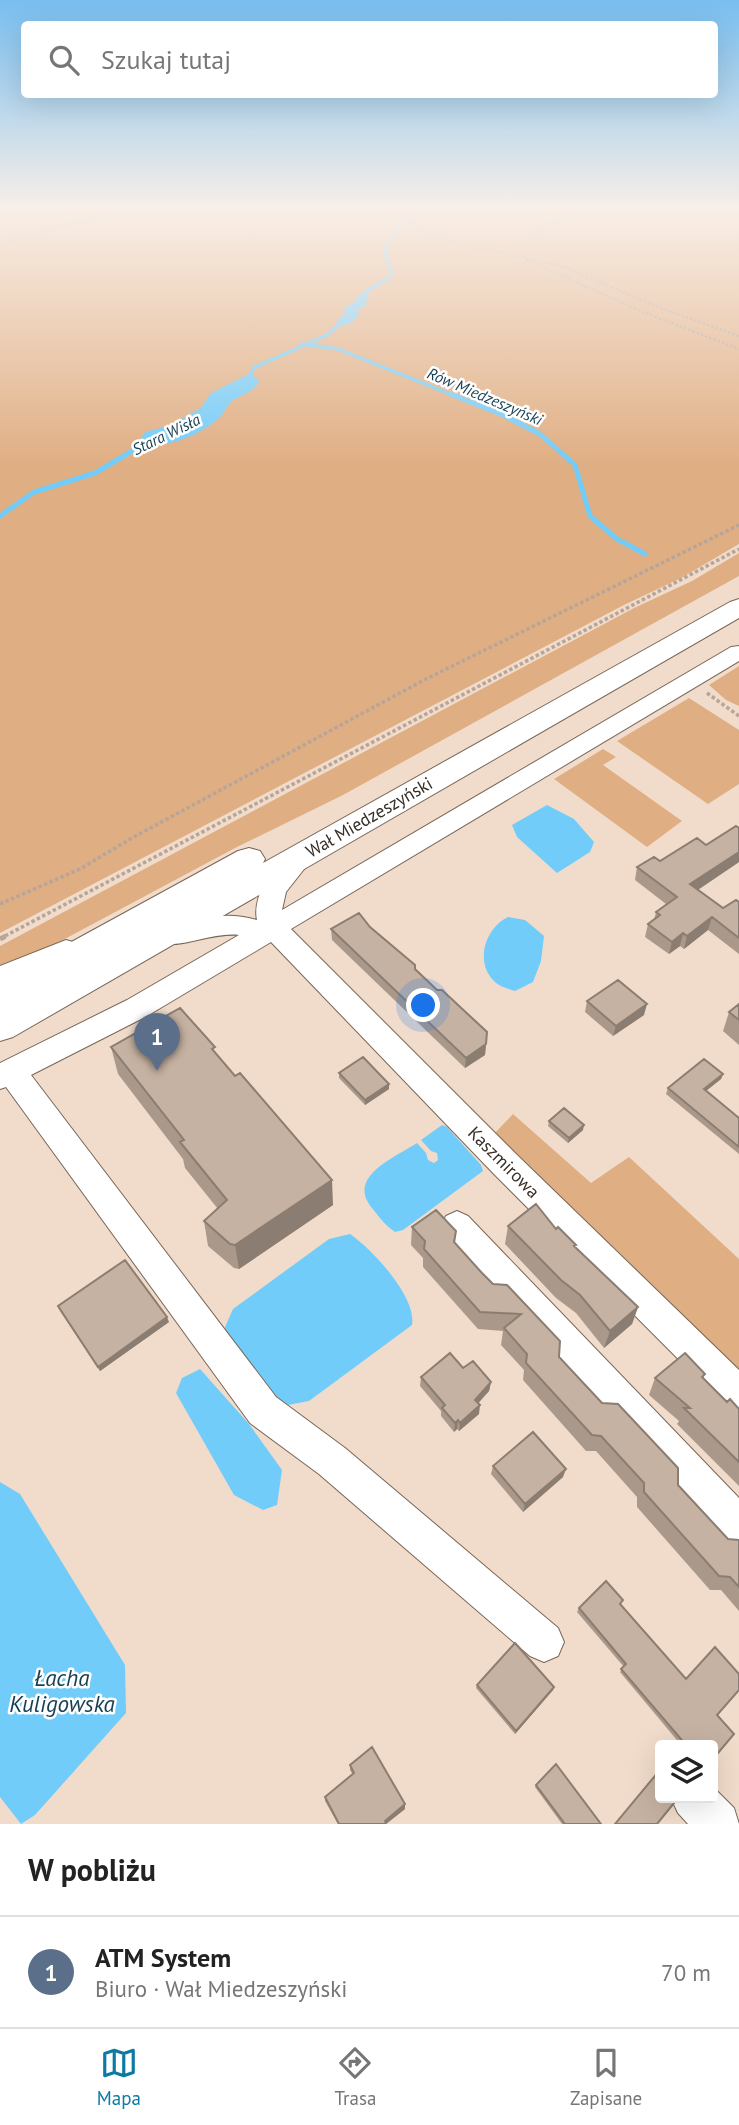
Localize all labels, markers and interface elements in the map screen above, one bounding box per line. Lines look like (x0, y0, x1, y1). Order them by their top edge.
search box (21, 21, 718, 98)
icon: search (45, 41, 83, 79)
text: Szukaj tutaj (101, 43, 231, 76)
water label: Rów Miedzeszyński (424, 363, 546, 430)
water label: Stara Wisła (129, 409, 203, 459)
street label: Wał Miedzeszyński (301, 771, 437, 863)
your location (406, 988, 440, 1022)
pin: 1 (134, 1013, 180, 1071)
street label: Kaszmirowa (463, 1121, 545, 1203)
water label: Łacha Kuligowska (9, 1663, 115, 1718)
map controls (655, 1740, 718, 1803)
button: layers (655, 1740, 718, 1803)
text: W pobliżu (28, 1850, 156, 1889)
text: ATM System (95, 1941, 231, 1974)
text: 1 (44, 1958, 58, 1987)
text: 70 m (661, 1958, 711, 1987)
text: Biuro · Wał Miedzeszyński (95, 1974, 347, 2003)
tab: Mapa (97, 2044, 141, 2110)
tab: Trasa (335, 2044, 376, 2110)
tab: Zapisane (570, 2044, 642, 2110)

